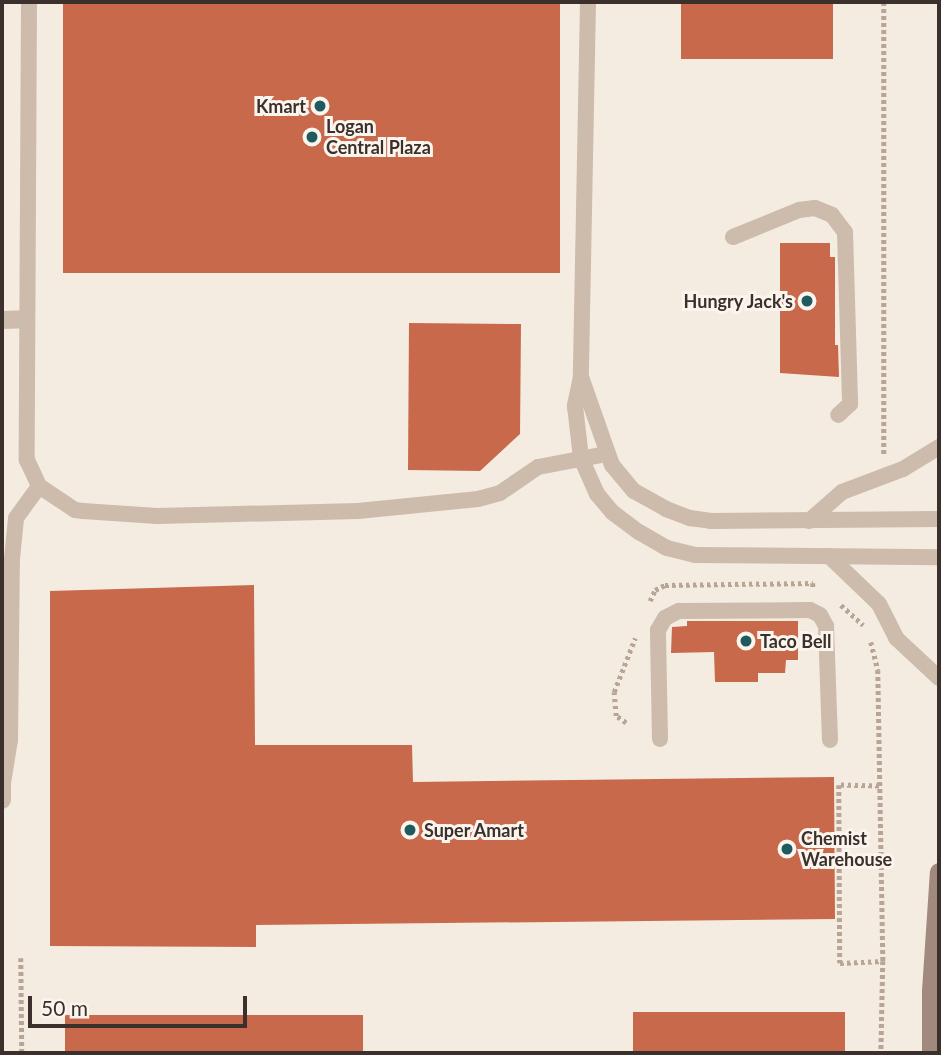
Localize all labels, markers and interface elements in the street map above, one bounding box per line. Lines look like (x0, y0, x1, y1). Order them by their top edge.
place label: Kmart (256, 95, 306, 117)
marker: Kmart (312, 98, 328, 114)
place label: Logan Central Plaza (326, 116, 431, 158)
marker: Logan Central Plaza (304, 129, 320, 145)
place label: Hungry Jack's (683, 290, 793, 312)
marker: Hungry Jack's (799, 293, 815, 309)
place label: Taco Bell (760, 630, 831, 652)
marker: Taco Bell (738, 633, 754, 649)
place label: Super Amart (424, 819, 525, 841)
marker: Super Amart (402, 822, 418, 838)
place label: Chemist Warehouse (801, 828, 892, 870)
marker: Chemist Warehouse (779, 841, 795, 857)
scale bar (32, 982, 250, 1026)
text: 50 m (41, 995, 88, 1020)

